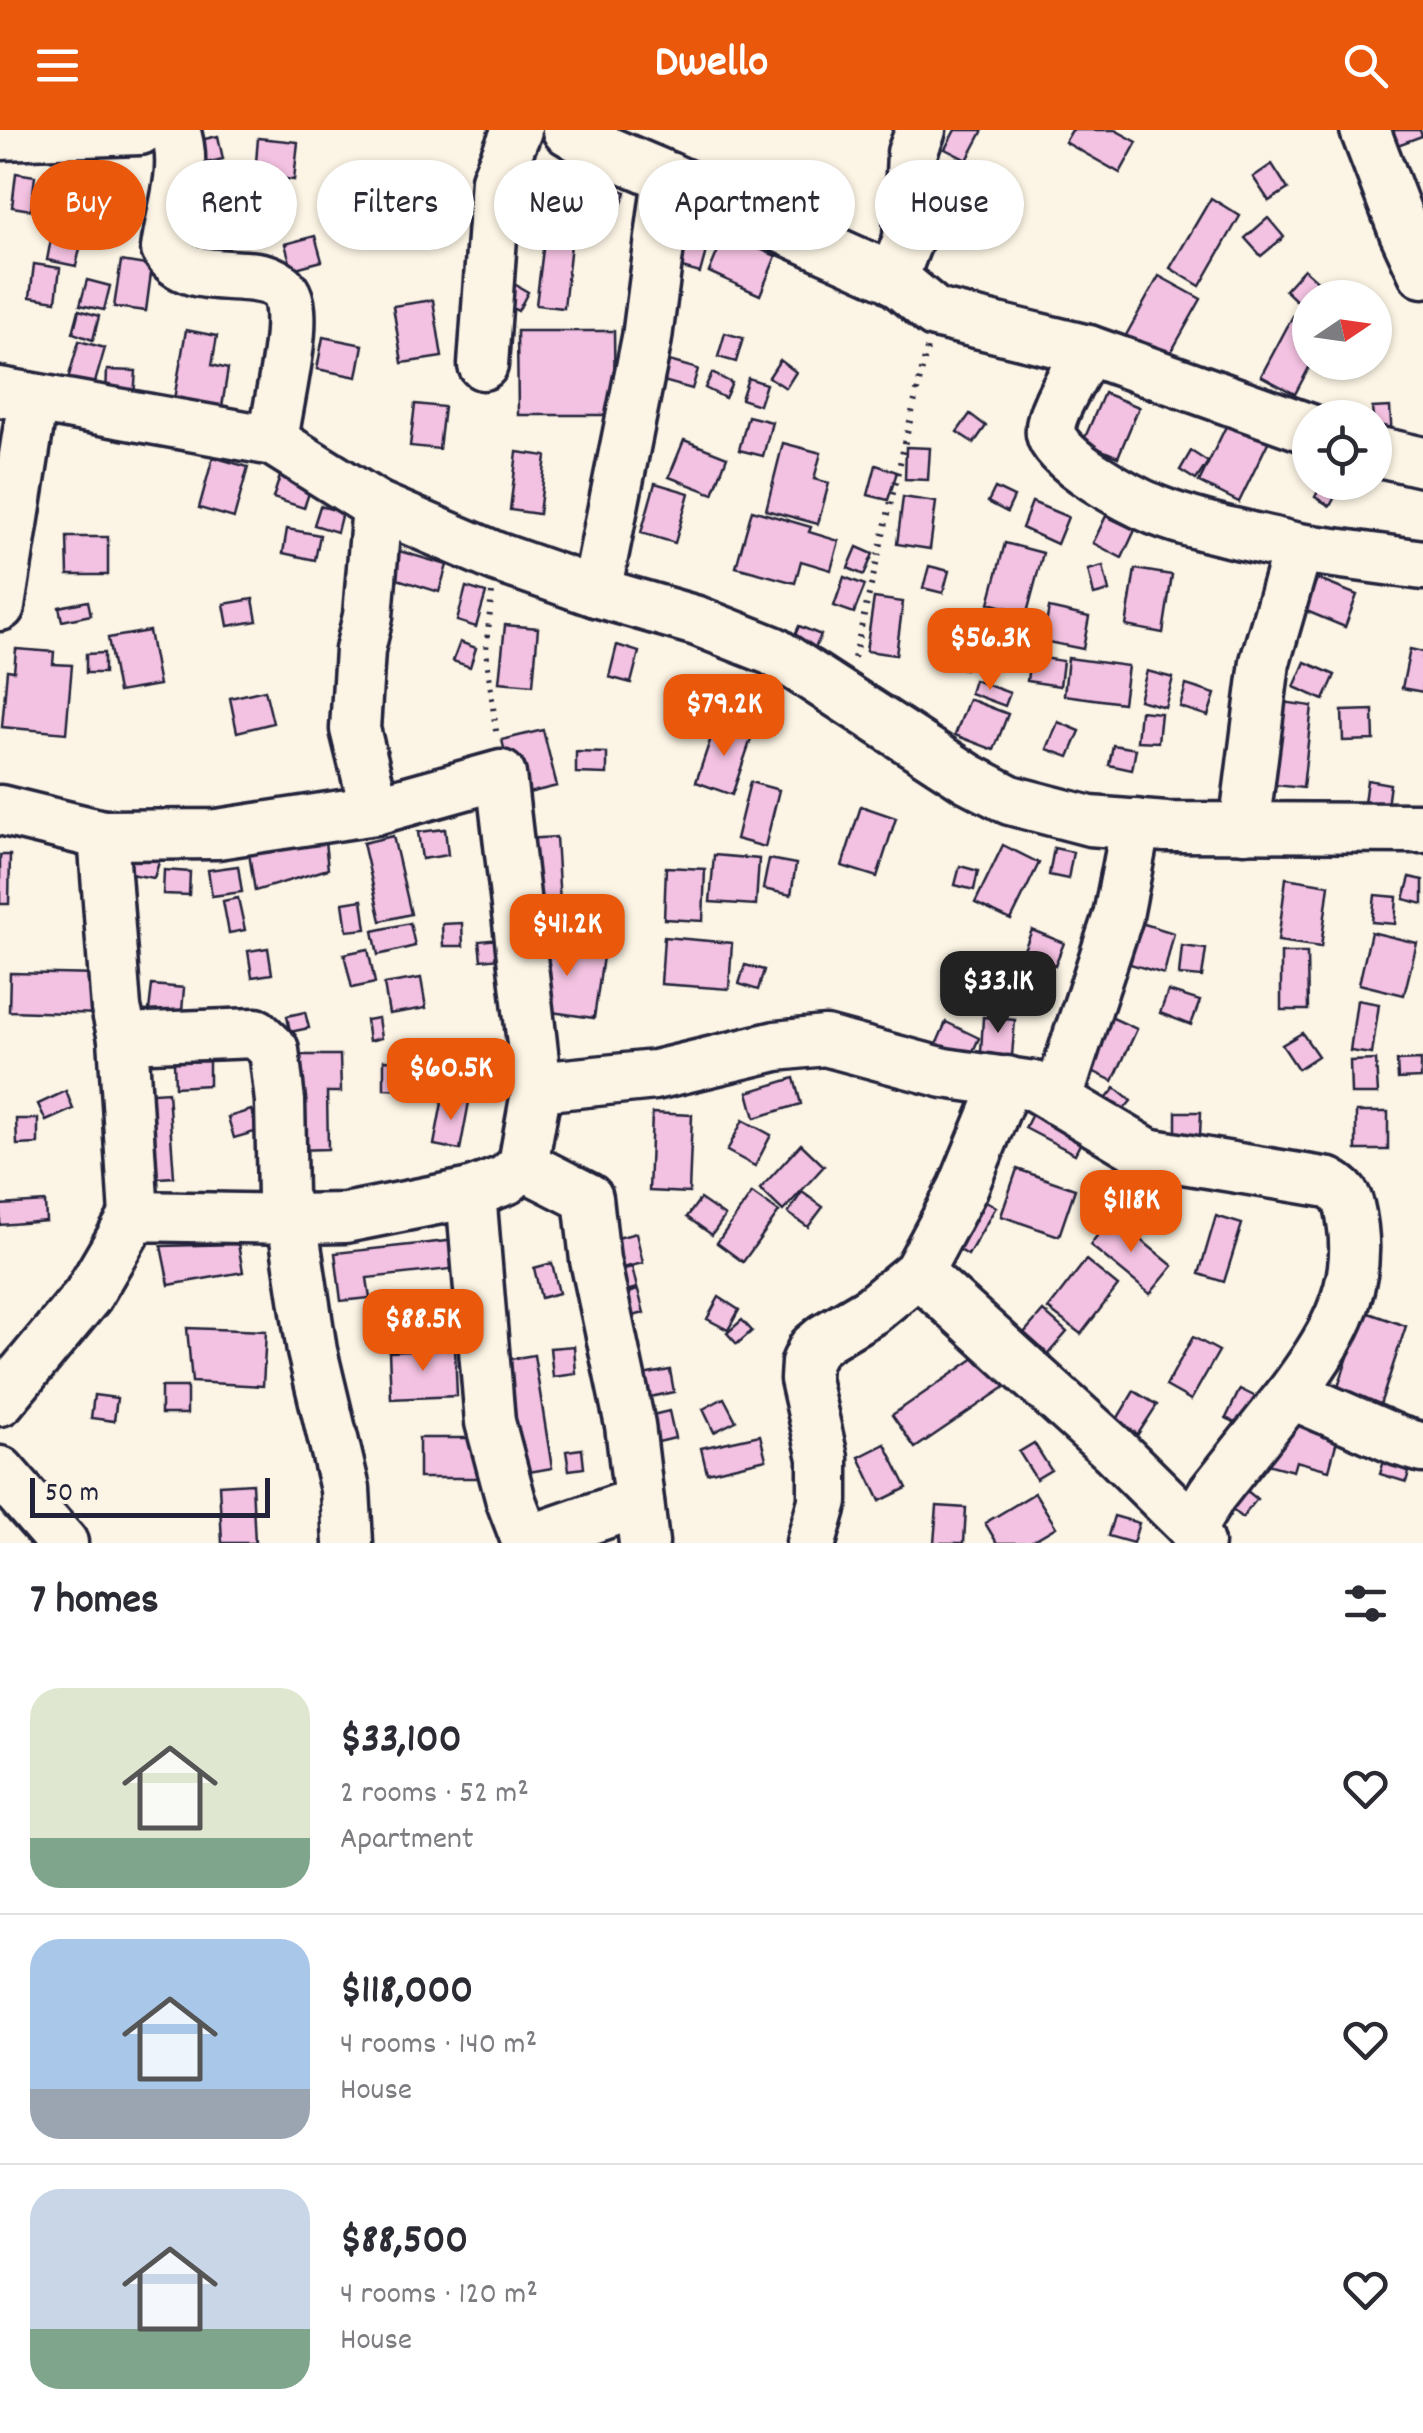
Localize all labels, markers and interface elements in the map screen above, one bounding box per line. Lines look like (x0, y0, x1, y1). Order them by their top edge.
text: Dwello (655, 33, 768, 97)
icon: menu (30, 38, 85, 93)
icon: search (1338, 38, 1393, 93)
chip: Buy (30, 160, 146, 250)
chip: Rent (166, 160, 297, 250)
chip: Filters (317, 160, 474, 250)
chip: New (494, 160, 619, 250)
chip: Apartment (639, 160, 855, 250)
chip: House (875, 160, 1024, 250)
north arrow (1292, 280, 1392, 380)
map controls (1292, 280, 1392, 500)
button: locate (1292, 400, 1392, 500)
pin: $56.3K (909, 608, 1071, 693)
text: $56.3K (949, 617, 1031, 663)
pin: $79.2K (643, 674, 805, 759)
text: $79.2K (685, 683, 763, 729)
pin: $41.2K (486, 894, 648, 979)
text: $41.2K (532, 903, 602, 949)
pin: $33.1K (917, 951, 1079, 1036)
text: $33.1K (962, 960, 1034, 1006)
pin: $60.5K (370, 1038, 532, 1123)
text: $60.5K (409, 1047, 493, 1093)
pin: $118K (1061, 1170, 1201, 1255)
text: $118K (1102, 1179, 1160, 1225)
pin: $88.5K (342, 1289, 504, 1374)
text: $88.5K (385, 1298, 461, 1344)
scale bar (30, 1473, 270, 1518)
text: 50 m (45, 1475, 99, 1515)
text: 7 homes (30, 1573, 159, 1633)
icon: filters (1338, 1576, 1393, 1631)
text: $33,100 (340, 1712, 462, 1772)
icon: home (110, 1728, 230, 1848)
icon: heart (1338, 1761, 1393, 1816)
text: 2 rooms · 52 m² (340, 1772, 529, 1818)
text: Apartment (340, 1818, 474, 1864)
text: $118,000 (340, 1963, 473, 2023)
icon: home (110, 1979, 230, 2099)
icon: heart (1338, 2012, 1393, 2067)
text: 4 rooms · 140 m² (340, 2023, 537, 2069)
text: House (340, 2069, 412, 2115)
text: $88,500 (340, 2213, 468, 2273)
icon: home (110, 2229, 230, 2349)
icon: heart (1338, 2262, 1393, 2317)
text: 4 rooms · 120 m² (340, 2273, 538, 2319)
text: House (340, 2319, 412, 2365)

